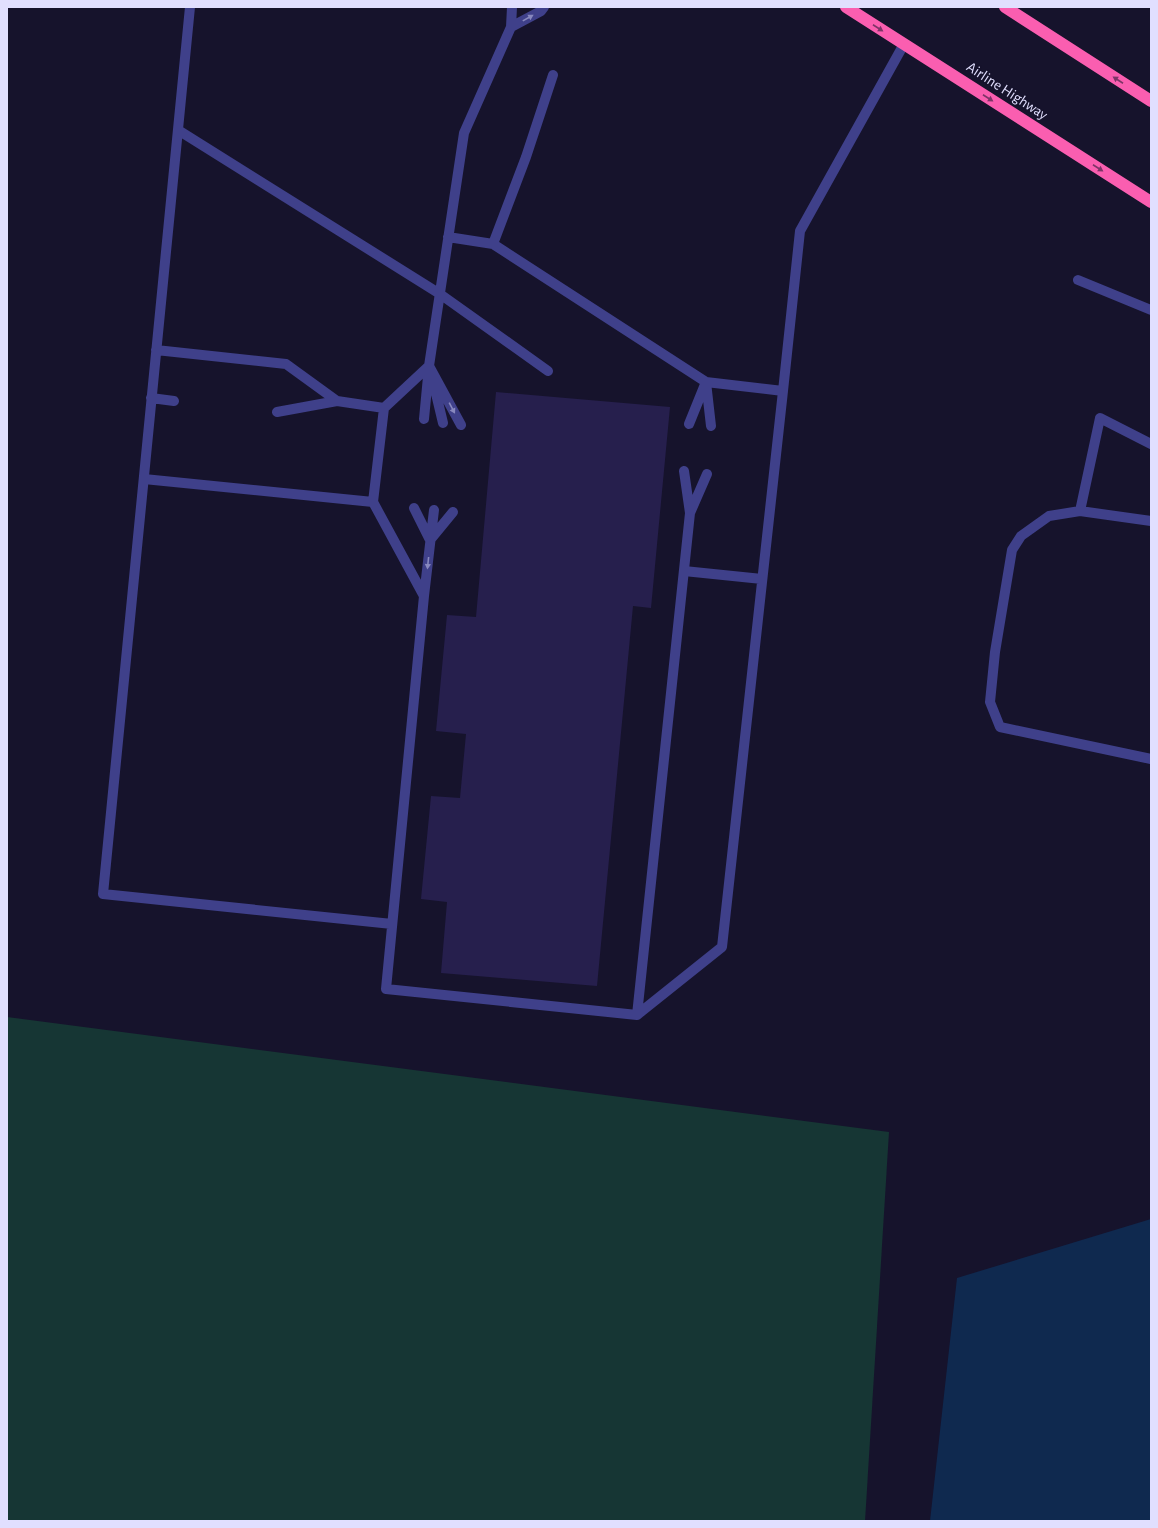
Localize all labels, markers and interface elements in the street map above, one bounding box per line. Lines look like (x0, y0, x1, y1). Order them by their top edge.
one-way arrow (522, 15, 534, 21)
one-way arrow (873, 24, 884, 32)
street label: Airline Highway (964, 59, 1051, 123)
one-way arrow (1112, 76, 1124, 83)
one-way arrow (983, 94, 993, 102)
one-way arrow (1093, 164, 1103, 172)
one-way arrow (448, 402, 455, 414)
one-way arrow (425, 557, 431, 569)

